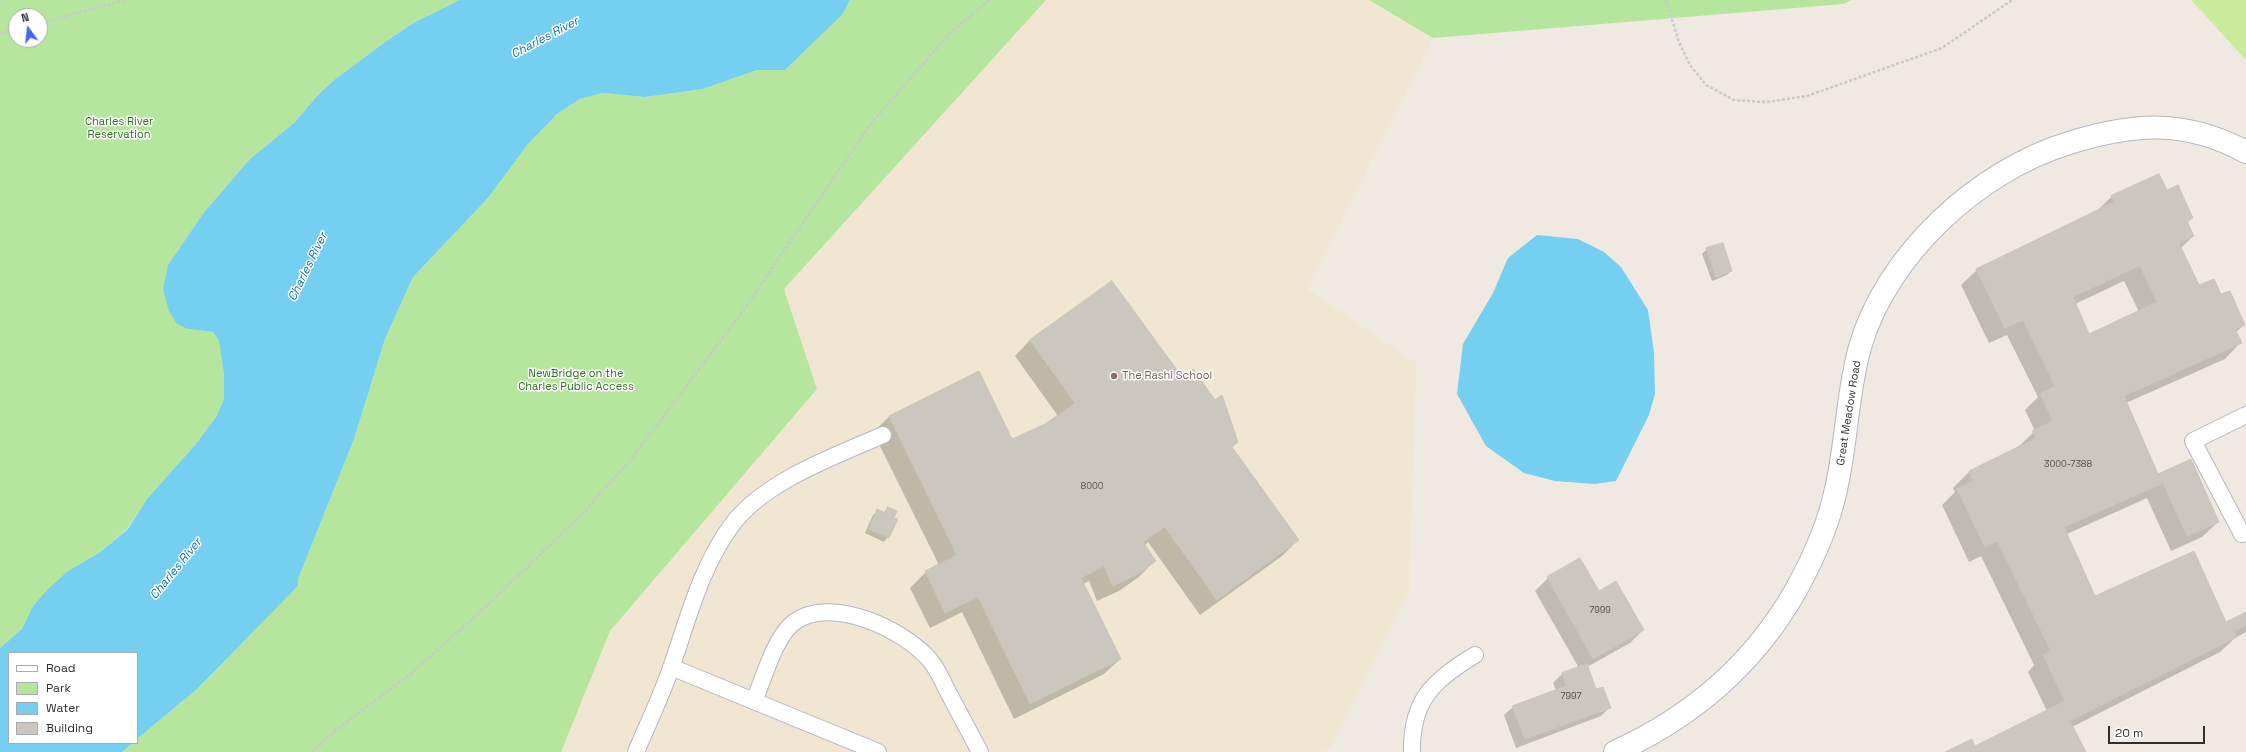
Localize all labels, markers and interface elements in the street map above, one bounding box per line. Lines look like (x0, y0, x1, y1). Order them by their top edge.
north arrow (8, 8, 48, 48)
text: N (20, 10, 31, 25)
water label: Charles River (509, 14, 581, 62)
park label: Charles River Reservation (85, 115, 153, 141)
water label: Charles River (285, 230, 331, 304)
street label: Great Meadow Road (1834, 360, 1864, 466)
park label: NewBridge on the Charles Public Access (518, 367, 634, 393)
place label: The Rashi School (1122, 369, 1212, 383)
marker: The Rashi School (1109, 371, 1119, 381)
house number: 3000-7388 (2044, 460, 2092, 470)
house number: 8000 (1081, 482, 1103, 492)
water label: Charles River (147, 536, 205, 602)
house number: 7999 (1589, 606, 1611, 616)
legend (8, 652, 138, 744)
text: Road (46, 660, 75, 676)
text: Park (46, 680, 71, 696)
house number: 7997 (1561, 692, 1581, 702)
text: Water (46, 700, 80, 716)
scale bar (2110, 718, 2207, 744)
text: Building (46, 720, 93, 736)
text: 20 m (2115, 725, 2143, 741)

